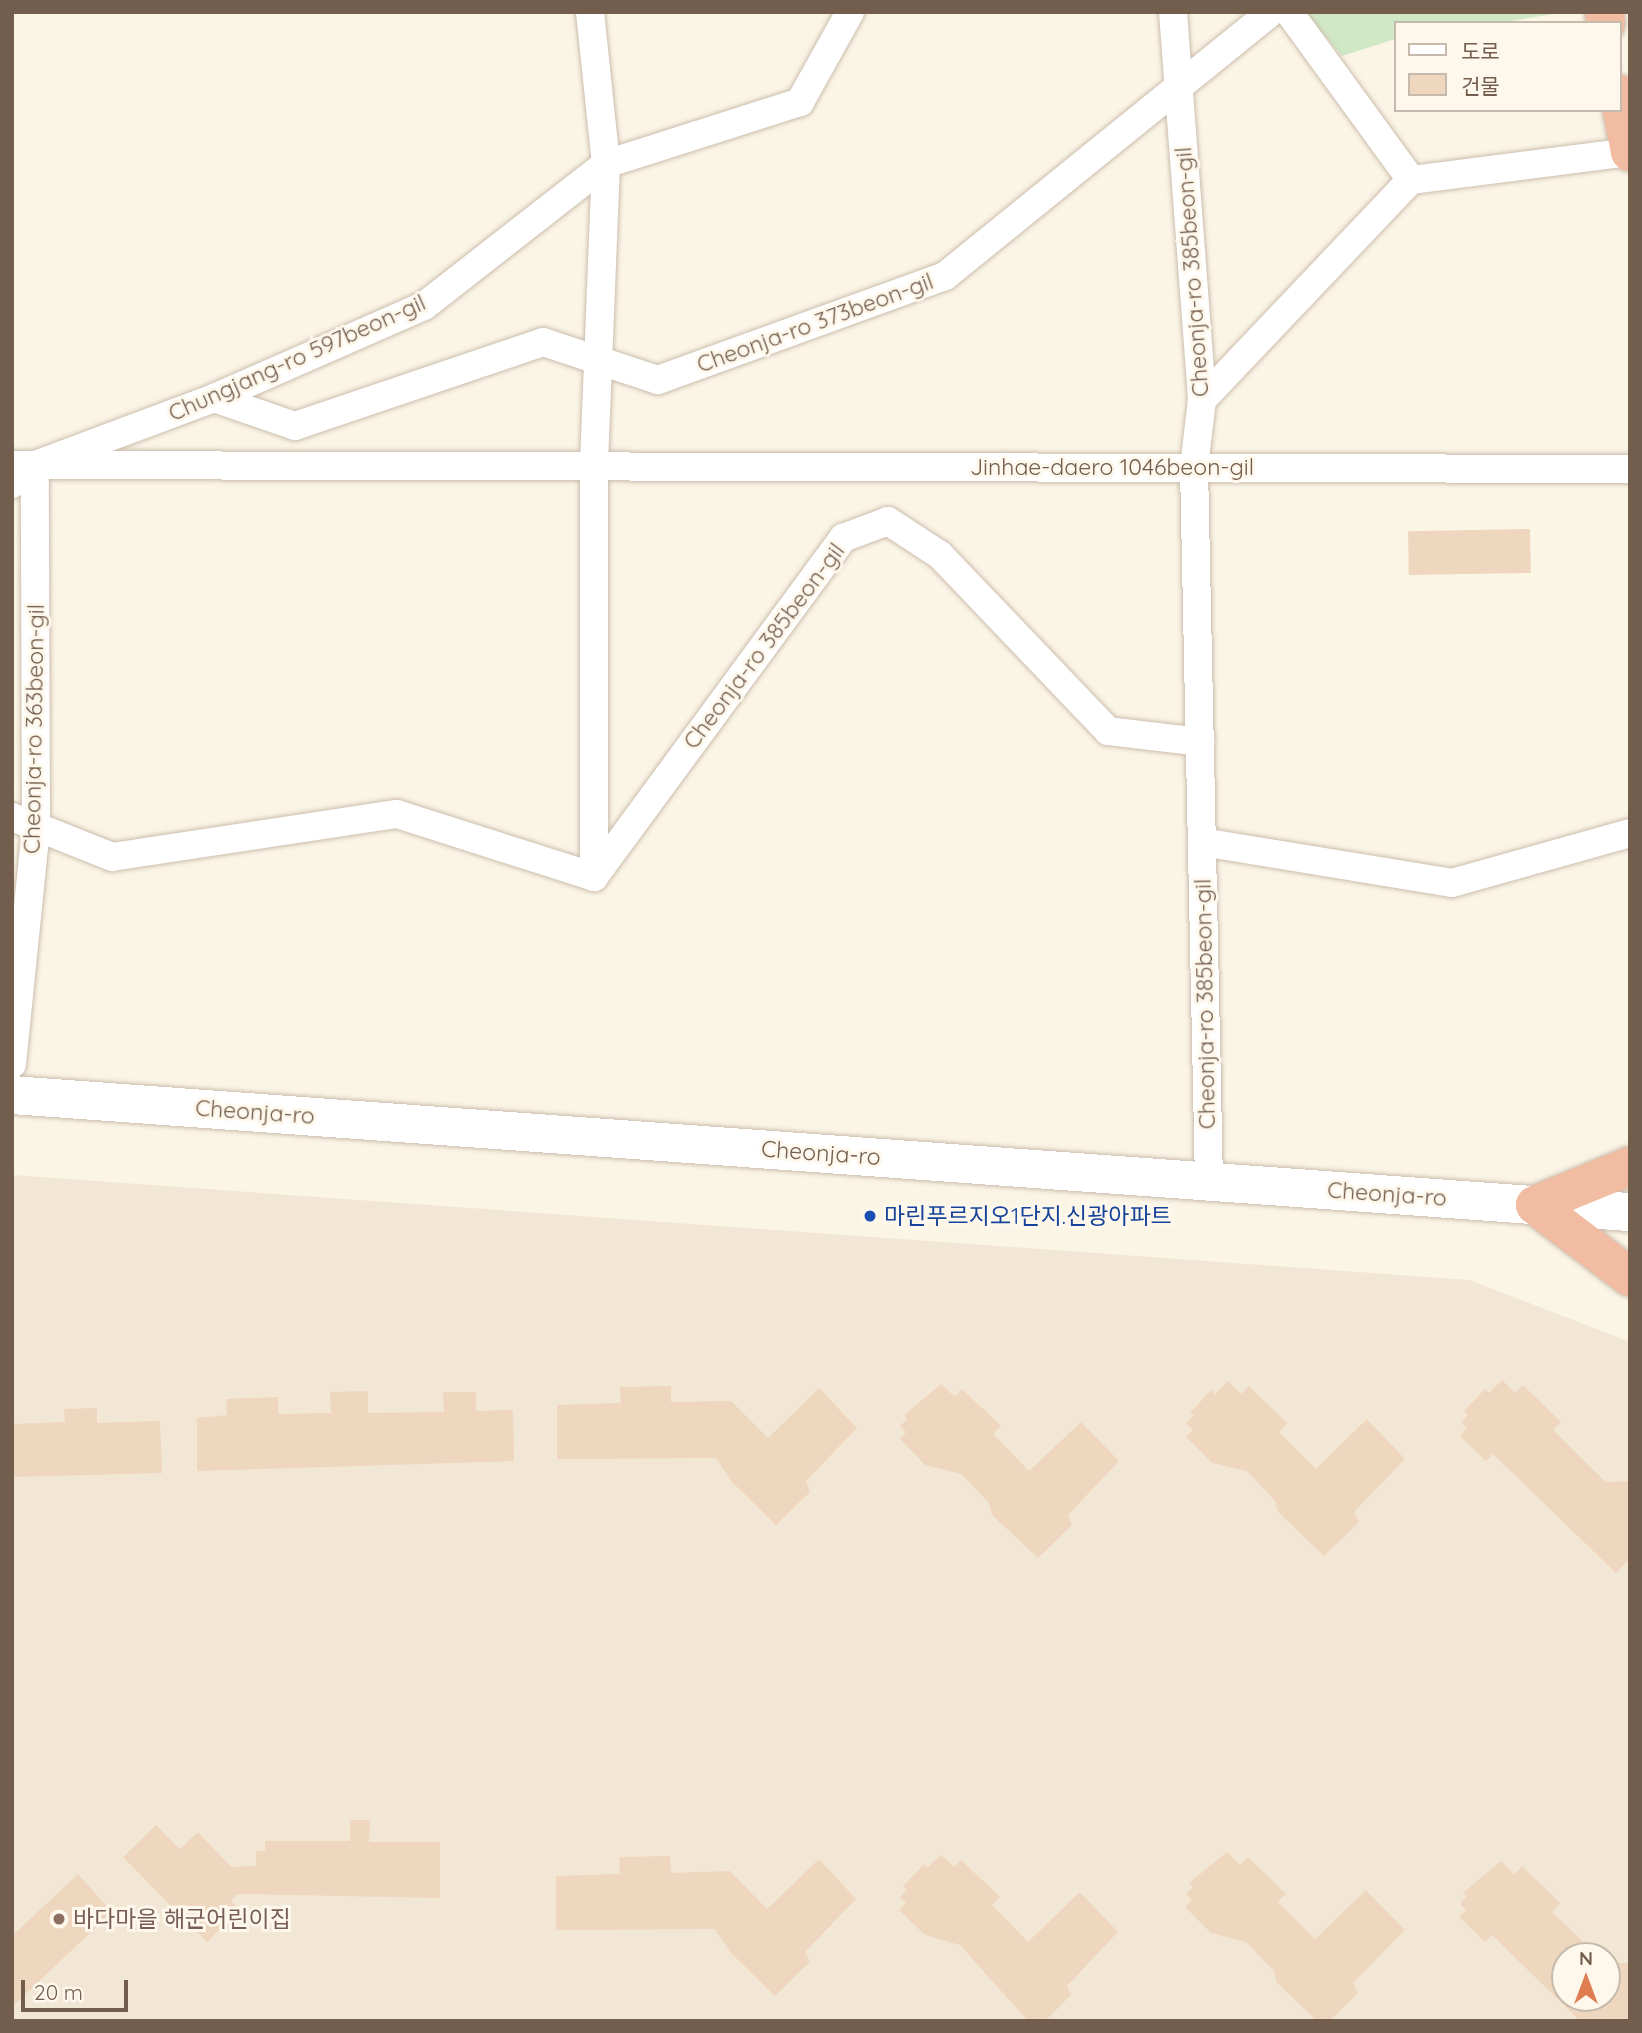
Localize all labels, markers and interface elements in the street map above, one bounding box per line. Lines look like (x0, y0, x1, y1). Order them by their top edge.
legend (1394, 21, 1621, 112)
text: 도로 (1461, 38, 1500, 64)
text: 건물 (1461, 73, 1500, 99)
street label: Cheonja-ro 385beon-gil (1169, 146, 1215, 398)
street label: Cheonja-ro 373beon-gil (693, 267, 937, 379)
street label: Chungjang-ro 597beon-gil (164, 289, 430, 427)
street label: Jinhae-daero 1046beon-gil (970, 453, 1254, 481)
street label: Cheonja-ro 385beon-gil (678, 538, 850, 754)
street label: Cheonja-ro 363beon-gil (18, 604, 50, 854)
street label: Cheonja-ro 385beon-gil (1189, 878, 1221, 1130)
street label: Cheonja-ro (194, 1094, 316, 1130)
street label: Cheonja-ro (760, 1135, 882, 1171)
street label: Cheonja-ro (1326, 1176, 1448, 1212)
place label: 마린푸르지오1단지.신광아파트 (884, 1202, 1172, 1230)
marker: 마린푸르지오1단지.신광아파트 (862, 1208, 878, 1224)
place label: 바다마을 해군어린이집 (73, 1905, 291, 1933)
marker: 바다마을 해군어린이집 (51, 1911, 67, 1927)
north arrow (1551, 1942, 1621, 2012)
text: N (1579, 1946, 1593, 1970)
scale bar (24, 1966, 131, 2010)
text: 20 m (34, 1979, 83, 2005)

